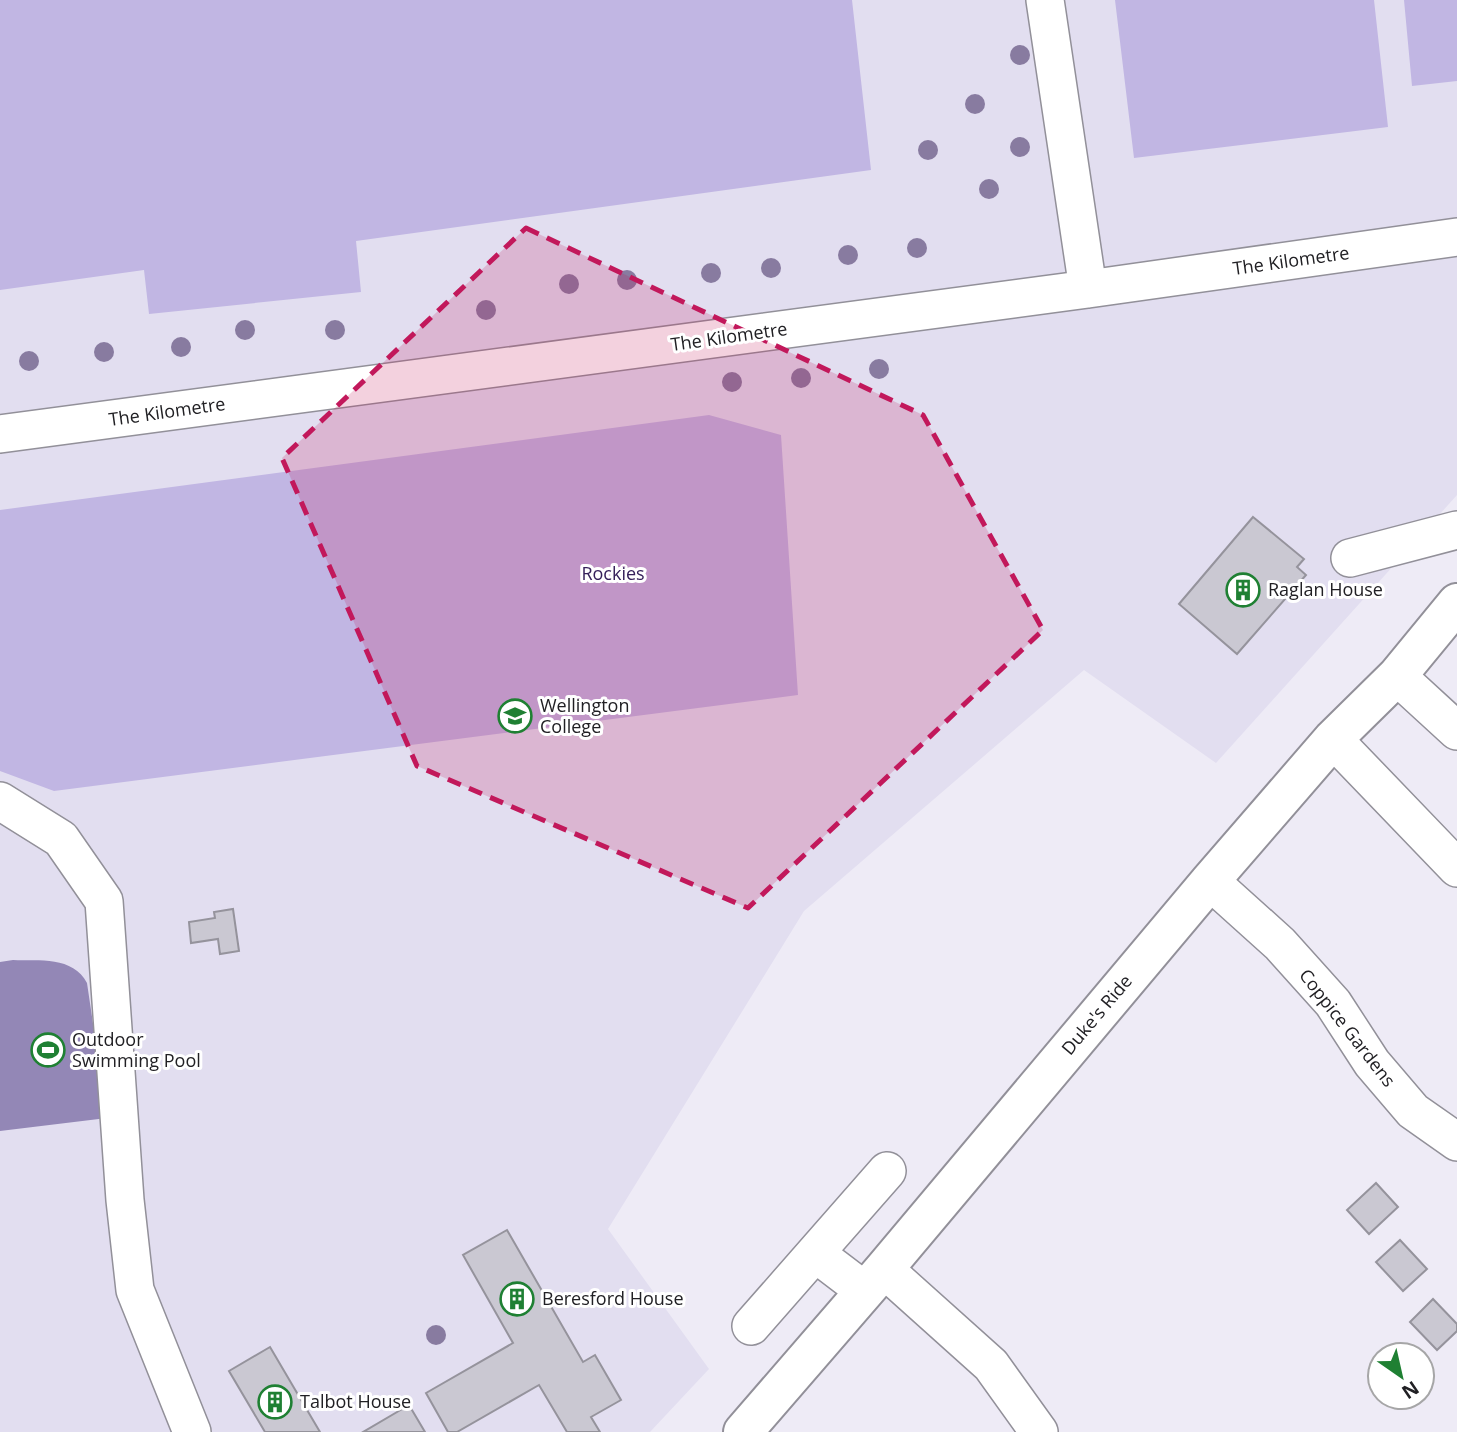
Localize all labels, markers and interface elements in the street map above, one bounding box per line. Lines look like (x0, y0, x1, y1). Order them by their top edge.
street label: The Kilometre (1231, 240, 1351, 280)
street label: The Kilometre (669, 316, 789, 356)
street label: The Kilometre (107, 391, 227, 431)
park label: Rockies (581, 561, 645, 585)
building icon: Raglan House (1224, 571, 1262, 609)
place label: Raglan House (1268, 577, 1383, 601)
place label: Wellington College (540, 693, 629, 738)
school or university icon: Wellington College (496, 697, 534, 735)
street label: Coppice Gardens (1294, 964, 1401, 1091)
street label: Duke's Ride (1056, 969, 1137, 1059)
place label: Outdoor Swimming Pool (72, 1027, 201, 1072)
sports icon: Outdoor Swimming Pool (29, 1031, 67, 1069)
building icon: Beresford House (498, 1280, 536, 1318)
place label: Beresford House (542, 1286, 684, 1310)
north arrow (1366, 1341, 1436, 1411)
text: N (1397, 1375, 1424, 1405)
building icon: Talbot House (256, 1383, 294, 1421)
place label: Talbot House (300, 1389, 411, 1413)

